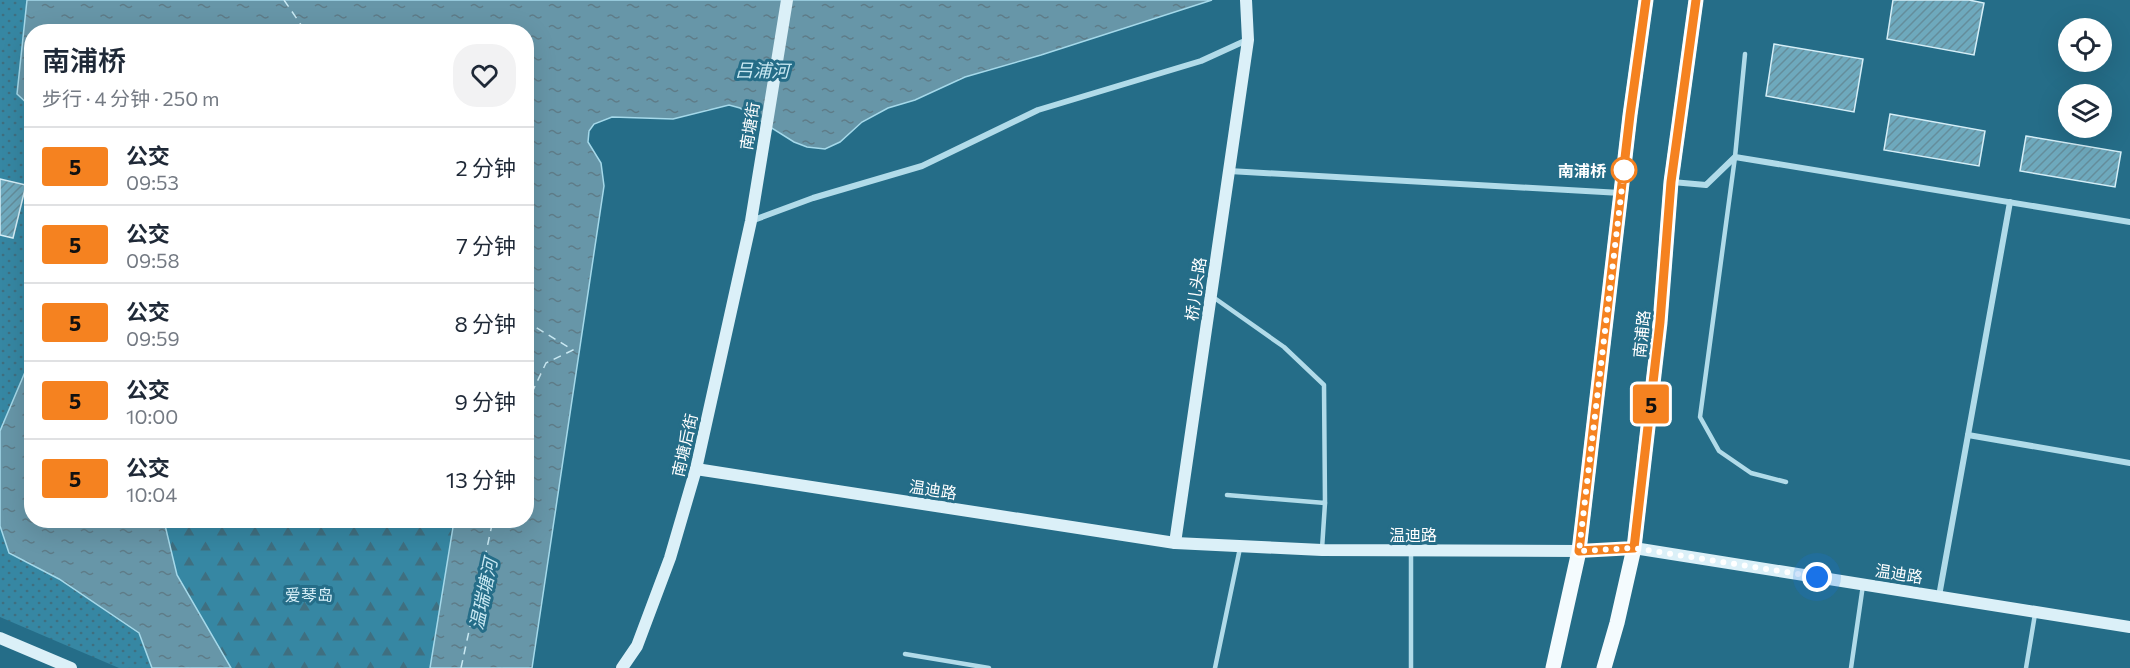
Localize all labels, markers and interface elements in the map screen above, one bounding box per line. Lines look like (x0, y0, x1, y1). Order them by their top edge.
map controls (2058, 18, 2112, 138)
button: locate (2058, 18, 2112, 72)
text: 南浦桥 (42, 43, 126, 77)
button: heart (453, 44, 516, 107)
water label: 吕浦河 (735, 59, 792, 82)
button: layers (2058, 84, 2112, 138)
text: 步行 · 4 分钟 · 250 m (42, 86, 220, 110)
street label: 南塘街 (736, 101, 762, 151)
text: 公交 (126, 142, 170, 169)
text: 5 (69, 154, 81, 179)
text: 2 分钟 (456, 154, 516, 181)
marker: 南浦桥 (1611, 157, 1637, 183)
place label: 南浦桥 (1558, 161, 1607, 180)
text: 09:53 (126, 170, 179, 194)
text: 公交 (126, 220, 170, 247)
text: 5 (69, 232, 81, 257)
text: 7 分钟 (456, 232, 516, 259)
text: 09:58 (126, 248, 180, 272)
street label: 桥儿头路 (1181, 256, 1209, 322)
text: 公交 (126, 298, 170, 325)
street label: 南浦路 (1629, 309, 1653, 359)
text: 5 (69, 310, 81, 335)
text: 8 分钟 (454, 310, 516, 337)
text: 09:59 (126, 326, 180, 350)
text: 公交 (126, 376, 170, 403)
line badge: 5 (1632, 384, 1670, 424)
text: 5 (69, 388, 81, 413)
text: 9 分钟 (454, 388, 516, 415)
text: 5 (1645, 392, 1657, 417)
text: 10:00 (126, 404, 178, 428)
street label: 南塘后街 (668, 412, 700, 478)
text: 公交 (126, 454, 170, 481)
text: 5 (69, 466, 81, 491)
text: 13 分钟 (446, 466, 516, 493)
street label: 温迪路 (908, 476, 958, 502)
text: 10:04 (126, 482, 177, 506)
street label: 温迪路 (1389, 525, 1437, 544)
water label: 温瑞塘河 (465, 554, 502, 632)
street label: 温迪路 (1874, 560, 1924, 586)
your location (1802, 562, 1832, 592)
park label: 爱琴岛 (285, 585, 333, 604)

